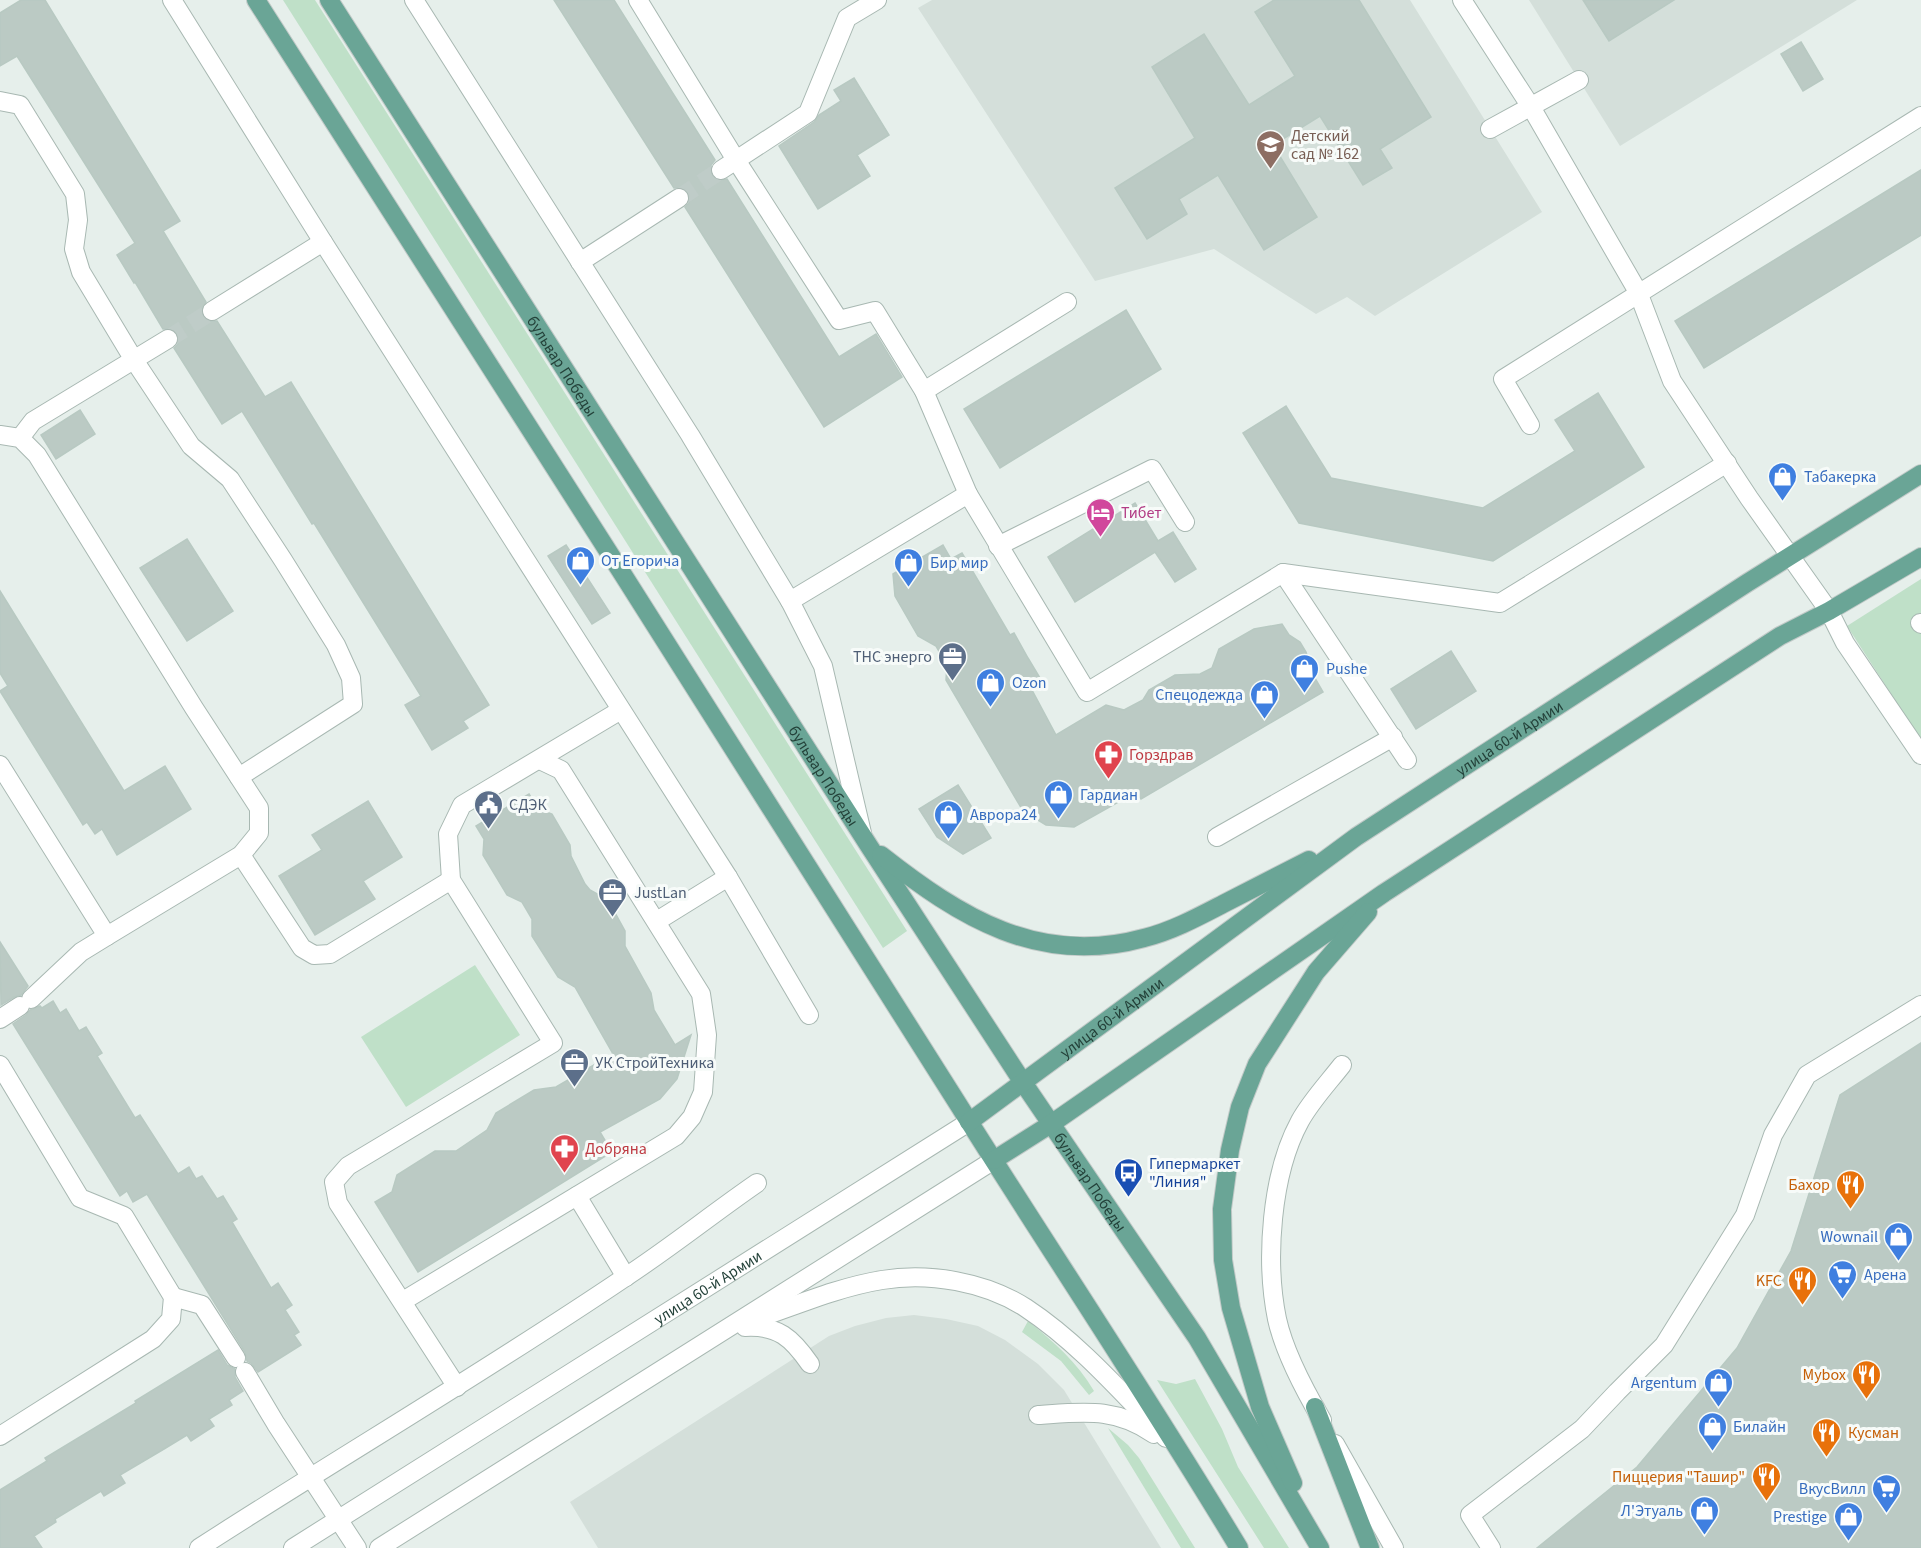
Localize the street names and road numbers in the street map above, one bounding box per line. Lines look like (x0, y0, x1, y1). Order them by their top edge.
street label: бульвар Победы (521, 312, 602, 421)
street label: улица 60-й Армии (1451, 695, 1568, 782)
street label: бульвар Победы (783, 721, 864, 831)
street label: улица 60-й Армии (1056, 972, 1169, 1064)
street label: бульвар Победы (1048, 1128, 1131, 1236)
street label: улица 60-й Армии (650, 1245, 766, 1330)

